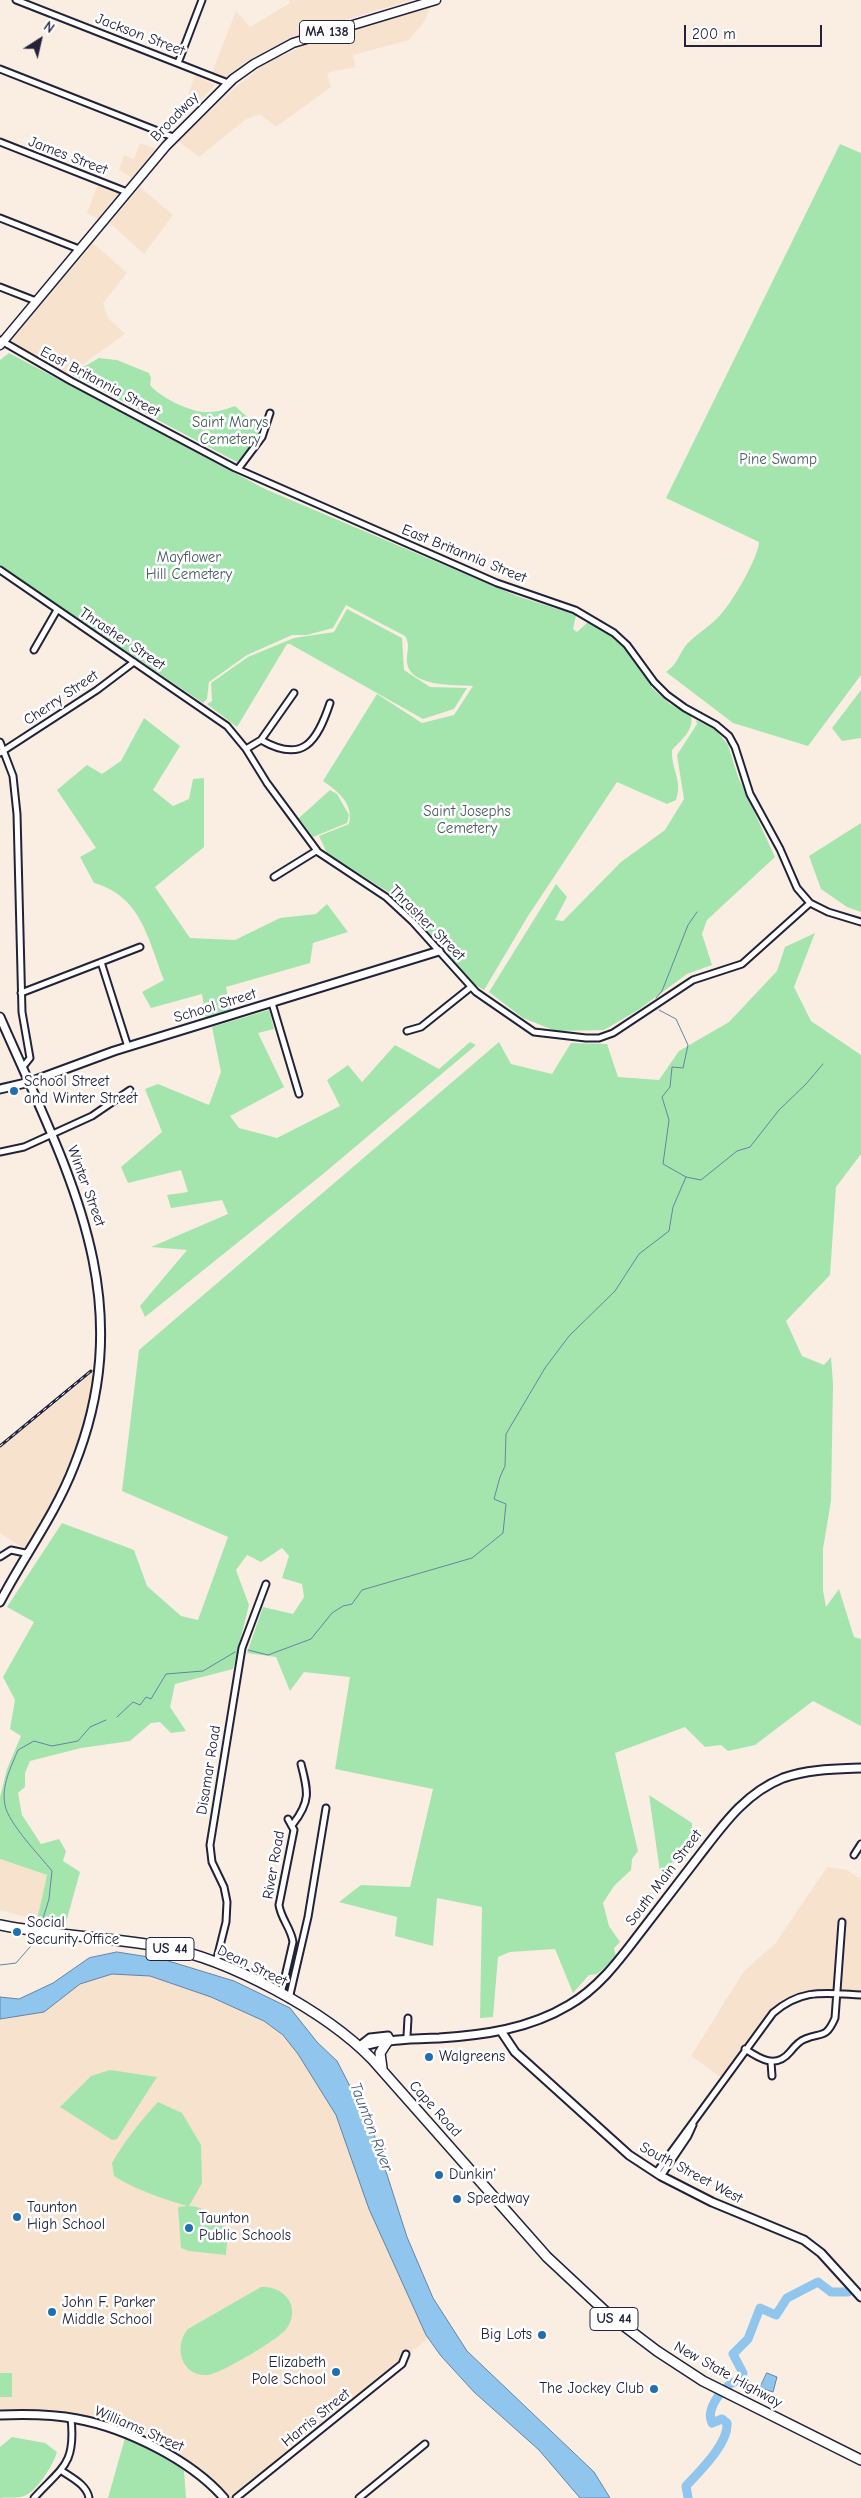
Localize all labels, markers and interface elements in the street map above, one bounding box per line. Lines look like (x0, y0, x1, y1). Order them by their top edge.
street label: Jackson Street (93, 10, 187, 60)
north arrow (15, 15, 65, 65)
scale bar (686, 15, 824, 47)
text: N (40, 18, 58, 37)
road number: MA 138 (300, 21, 354, 44)
text: 200 m (692, 25, 736, 43)
street label: Broadway (147, 89, 203, 145)
street label: James Street (26, 133, 110, 179)
street label: East Britannia Street (37, 343, 163, 421)
park label: Saint Marys Cemetery (192, 414, 268, 449)
park label: Pine Swamp (739, 451, 817, 469)
street label: East Britannia Street (399, 521, 529, 587)
park label: Mayflower Hill Cemetery (146, 549, 232, 584)
street label: Thrasher Street (76, 604, 168, 674)
street label: Cherry Street (20, 667, 102, 729)
park label: Saint Josephs Cemetery (423, 803, 511, 838)
street label: Thrasher Street (385, 881, 469, 965)
street label: School Street (172, 985, 258, 1027)
place label: School Street and Winter Street (24, 1073, 138, 1108)
marker: School Street and Winter Street (8, 1085, 20, 1097)
street label: Winter Street (63, 1143, 109, 1229)
street label: Disamar Road (193, 1724, 225, 1816)
street label: South Main Street (622, 1826, 706, 1930)
street label: River Road (259, 1829, 289, 1901)
place label: Social Security Office (27, 1914, 119, 1949)
marker: Social Security Office (11, 1926, 23, 1938)
road number: US 44 (146, 1938, 194, 1960)
street label: Dean Street (214, 1941, 290, 1991)
place label: Walgreens (439, 2048, 505, 2066)
marker: Walgreens (423, 2051, 435, 2063)
street label: Cape Road (405, 2077, 465, 2141)
water label: Taunton River (345, 2080, 397, 2174)
street label: South Street West (637, 2138, 745, 2208)
place label: Dunkin' (449, 2166, 496, 2184)
marker: Dunkin' (433, 2169, 445, 2181)
place label: Speedway (467, 2190, 529, 2208)
marker: Speedway (451, 2193, 463, 2205)
place label: Taunton High School (27, 2199, 105, 2234)
place label: Taunton Public Schools (199, 2210, 291, 2245)
marker: Taunton High School (11, 2211, 23, 2223)
marker: Taunton Public Schools (183, 2222, 195, 2234)
place label: John F. Parker Middle School (62, 2294, 155, 2329)
marker: John F. Parker Middle School (46, 2306, 58, 2318)
road number: US 44 (590, 2308, 638, 2330)
place label: Big Lots (481, 2326, 532, 2344)
marker: Big Lots (536, 2329, 548, 2341)
street label: New State Highway (671, 2338, 785, 2412)
place label: Elizabeth Pole School (252, 2354, 326, 2389)
marker: Elizabeth Pole School (330, 2366, 342, 2378)
place label: The Jockey Club (539, 2380, 644, 2398)
marker: The Jockey Club (648, 2383, 660, 2395)
street label: Harris Street (278, 2385, 354, 2451)
street label: Williams Street (92, 2402, 186, 2456)

